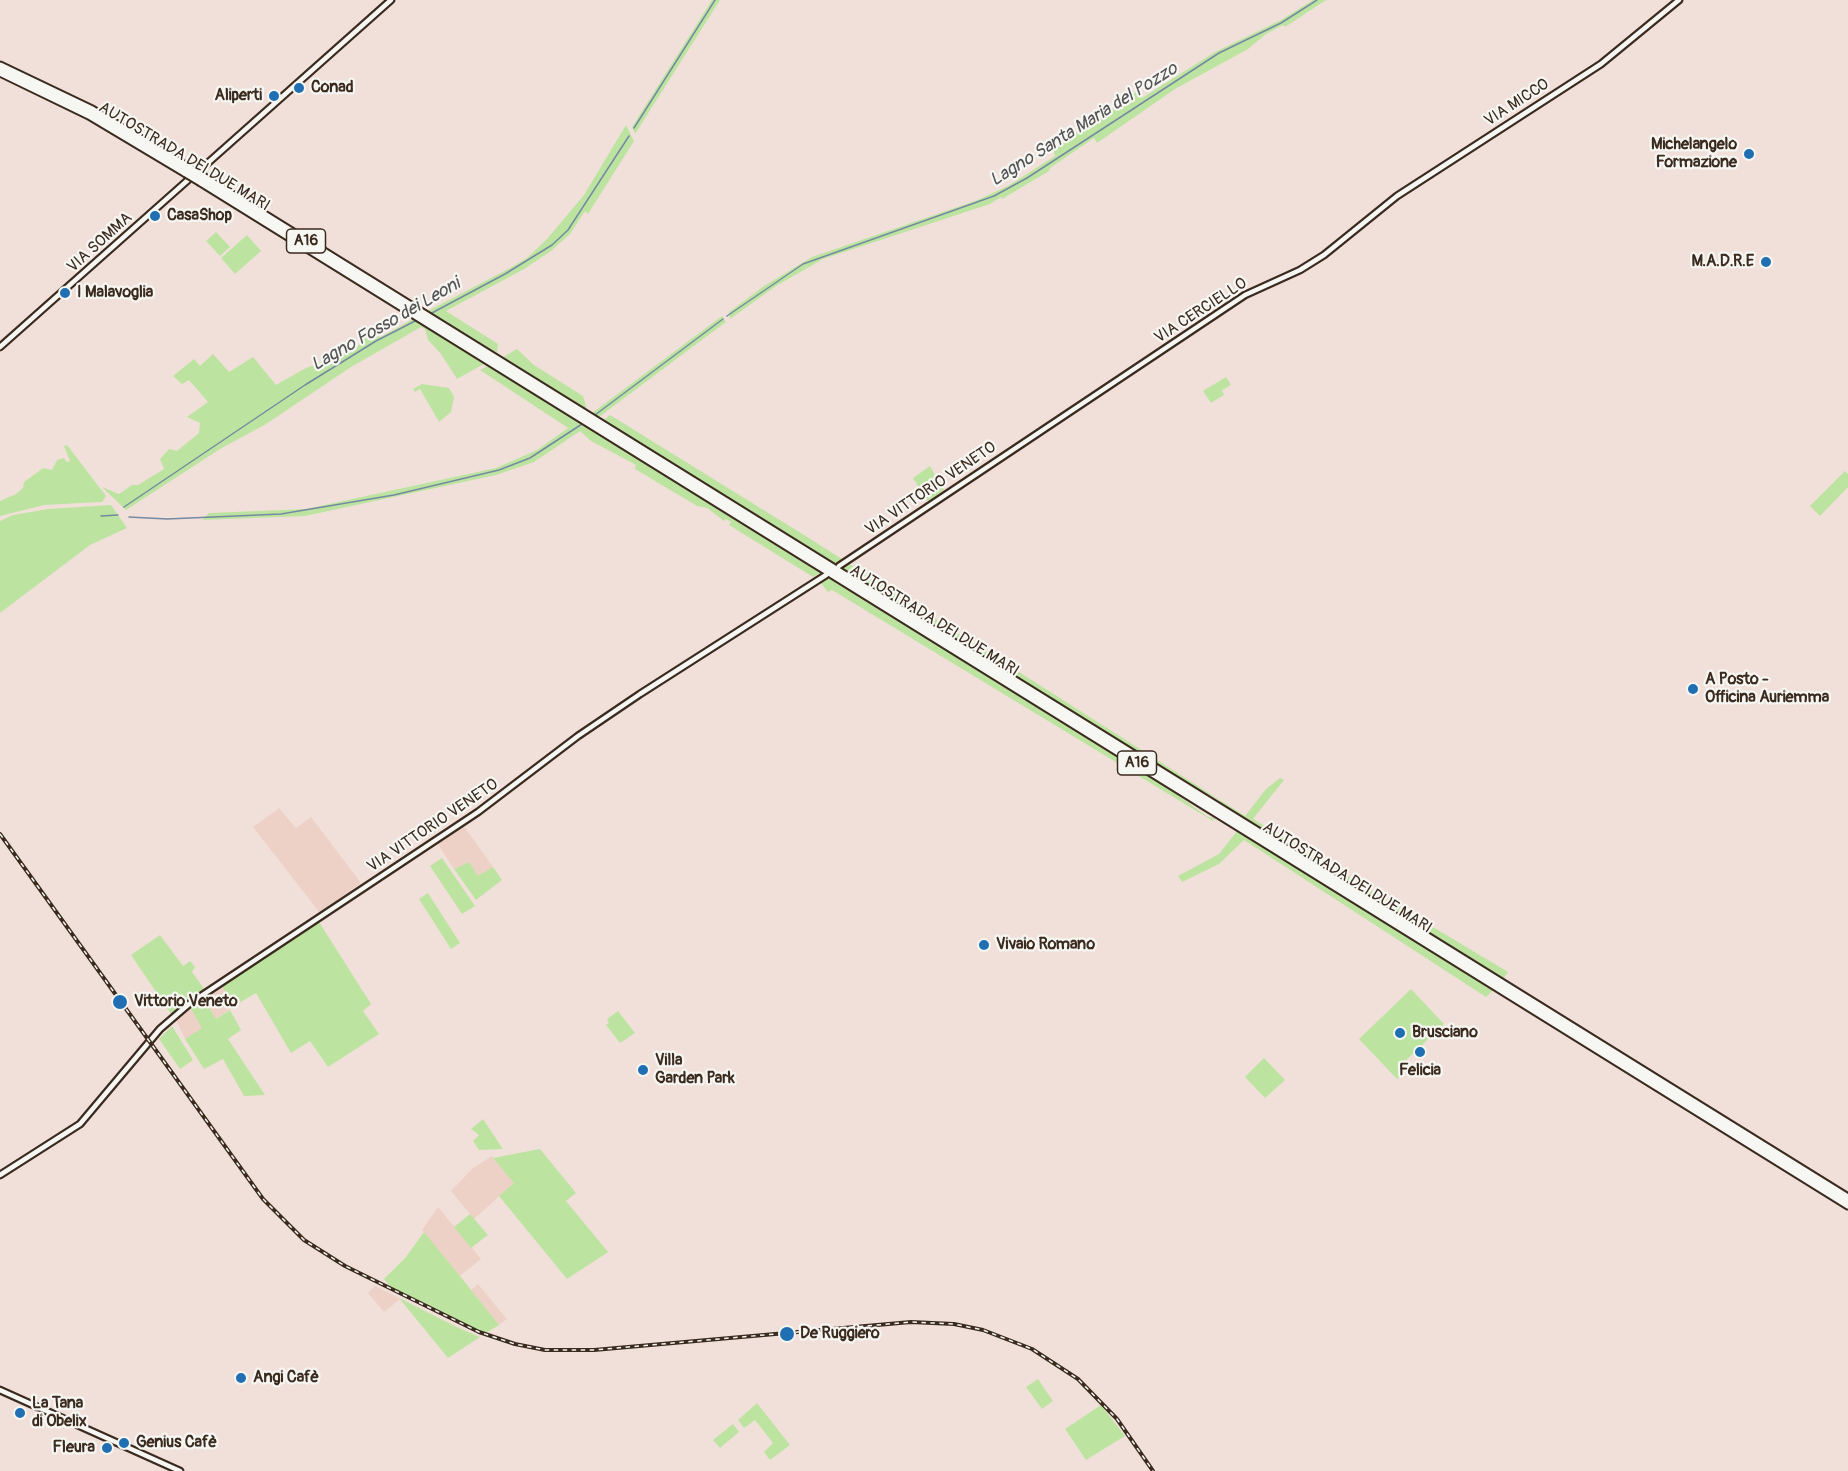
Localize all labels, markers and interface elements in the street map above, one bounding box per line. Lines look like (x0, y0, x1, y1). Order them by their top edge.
water label: Lagno Santa Maria del Pozzo (986, 58, 1182, 192)
street label: VIA MICCO (1481, 75, 1553, 131)
place label: Conad (311, 78, 354, 98)
marker: Conad (292, 81, 306, 95)
place label: Aliperti (215, 86, 262, 106)
marker: Aliperti (267, 89, 281, 103)
street label: AUTOSTRADA DEI DUE MARI (95, 98, 273, 216)
place label: Michelangelo Formazione (1651, 135, 1737, 173)
marker: Michelangelo Formazione (1742, 147, 1756, 161)
place label: CasaShop (167, 206, 232, 226)
street label: VIA SOMMA (64, 209, 136, 277)
marker: CasaShop (148, 209, 162, 223)
road number: A16 (286, 229, 326, 253)
place label: M.A.D.R.E (1691, 252, 1754, 272)
marker: M.A.D.R.E (1759, 255, 1773, 269)
water label: Lagno Fosso dei Leoni (308, 274, 464, 376)
street label: VIA CERCIELLO (1151, 274, 1251, 348)
place label: I Malavoglia (77, 283, 153, 303)
marker: I Malavoglia (58, 286, 72, 300)
street label: VIA VITTORIO VENETO (862, 438, 1000, 540)
street label: AUTOSTRADA DEI DUE MARI (846, 561, 1022, 681)
place label: A Posto - Officina Auriemma (1705, 670, 1829, 708)
marker: A Posto - Officina Auriemma (1686, 682, 1700, 696)
road number: A16 (1118, 751, 1156, 775)
street label: VIA VITTORIO VENETO (364, 775, 502, 877)
street label: AUTOSTRADA DEI DUE MARI (1259, 818, 1435, 938)
place label: Vivaio Romano (996, 935, 1095, 955)
marker: Vivaio Romano (977, 938, 991, 952)
place label: Vittorio Veneto (134, 992, 238, 1012)
marker: Vittorio Veneto (111, 993, 129, 1011)
place label: Brusciano (1412, 1023, 1478, 1043)
marker: Brusciano (1393, 1026, 1407, 1040)
marker: Felicia (1413, 1045, 1427, 1059)
place label: Villa Garden Park (655, 1051, 735, 1089)
place label: Felicia (1399, 1061, 1441, 1081)
marker: Villa Garden Park (636, 1063, 650, 1077)
place label: De Ruggiero (800, 1324, 880, 1344)
marker: De Ruggiero (778, 1325, 796, 1343)
place label: Angi Cafè (253, 1368, 319, 1388)
marker: Angi Cafè (234, 1371, 248, 1385)
place label: La Tana di Obelix (32, 1394, 87, 1432)
marker: La Tana di Obelix (13, 1406, 27, 1420)
place label: Genius Cafè (136, 1433, 217, 1453)
marker: Genius Cafè (117, 1436, 131, 1450)
place label: Fleura (52, 1438, 95, 1458)
marker: Fleura (100, 1441, 114, 1455)

